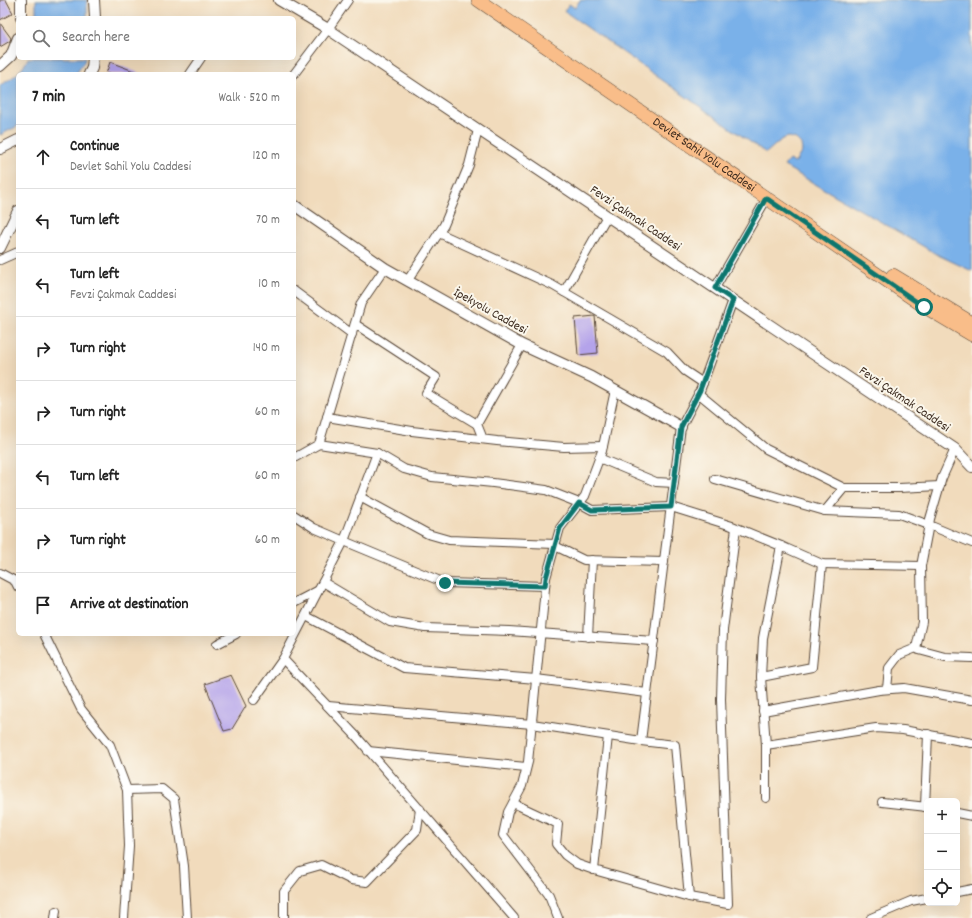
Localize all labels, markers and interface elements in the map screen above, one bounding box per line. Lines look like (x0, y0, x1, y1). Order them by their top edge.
search box (16, 16, 296, 60)
icon: search (30, 27, 52, 49)
text: Search here (62, 27, 130, 49)
text: 7 min (32, 86, 65, 110)
text: Walk · 520 m (218, 89, 280, 108)
street label: Devlet Sahil Yolu Caddesi (648, 113, 760, 198)
text: Continue (70, 136, 119, 158)
icon: ahead (32, 146, 54, 168)
text: 120 m (252, 147, 280, 166)
text: Devlet Sahil Yolu Caddesi (70, 158, 191, 177)
street label: Fevzi Çakmak Caddesi (586, 181, 685, 257)
icon: left (32, 210, 54, 232)
text: Turn left (70, 210, 119, 232)
text: 70 m (256, 211, 280, 230)
text: Turn left (70, 264, 119, 286)
icon: left (32, 274, 54, 296)
text: 10 m (258, 275, 280, 294)
street label: İpekyolu Caddesi (450, 284, 531, 340)
text: Fevzi Çakmak Caddesi (70, 286, 176, 305)
route start (915, 298, 933, 316)
icon: right (32, 338, 54, 360)
text: Turn right (70, 338, 126, 360)
text: 140 m (253, 339, 280, 358)
street label: Fevzi Çakmak Caddesi (855, 362, 954, 438)
icon: right (32, 402, 54, 424)
text: Turn right (70, 402, 126, 424)
text: 60 m (255, 403, 280, 422)
icon: left (32, 466, 54, 488)
text: Turn left (70, 466, 119, 488)
text: 60 m (255, 467, 280, 486)
icon: right (32, 530, 54, 552)
text: Turn right (70, 530, 126, 552)
text: 60 m (255, 531, 280, 550)
route end (436, 574, 454, 592)
icon: arrive (32, 594, 54, 616)
text: Arrive at destination (70, 594, 188, 616)
map controls (924, 798, 960, 906)
button: + (924, 798, 960, 834)
button: − (924, 834, 960, 870)
button: locate (924, 870, 960, 906)

